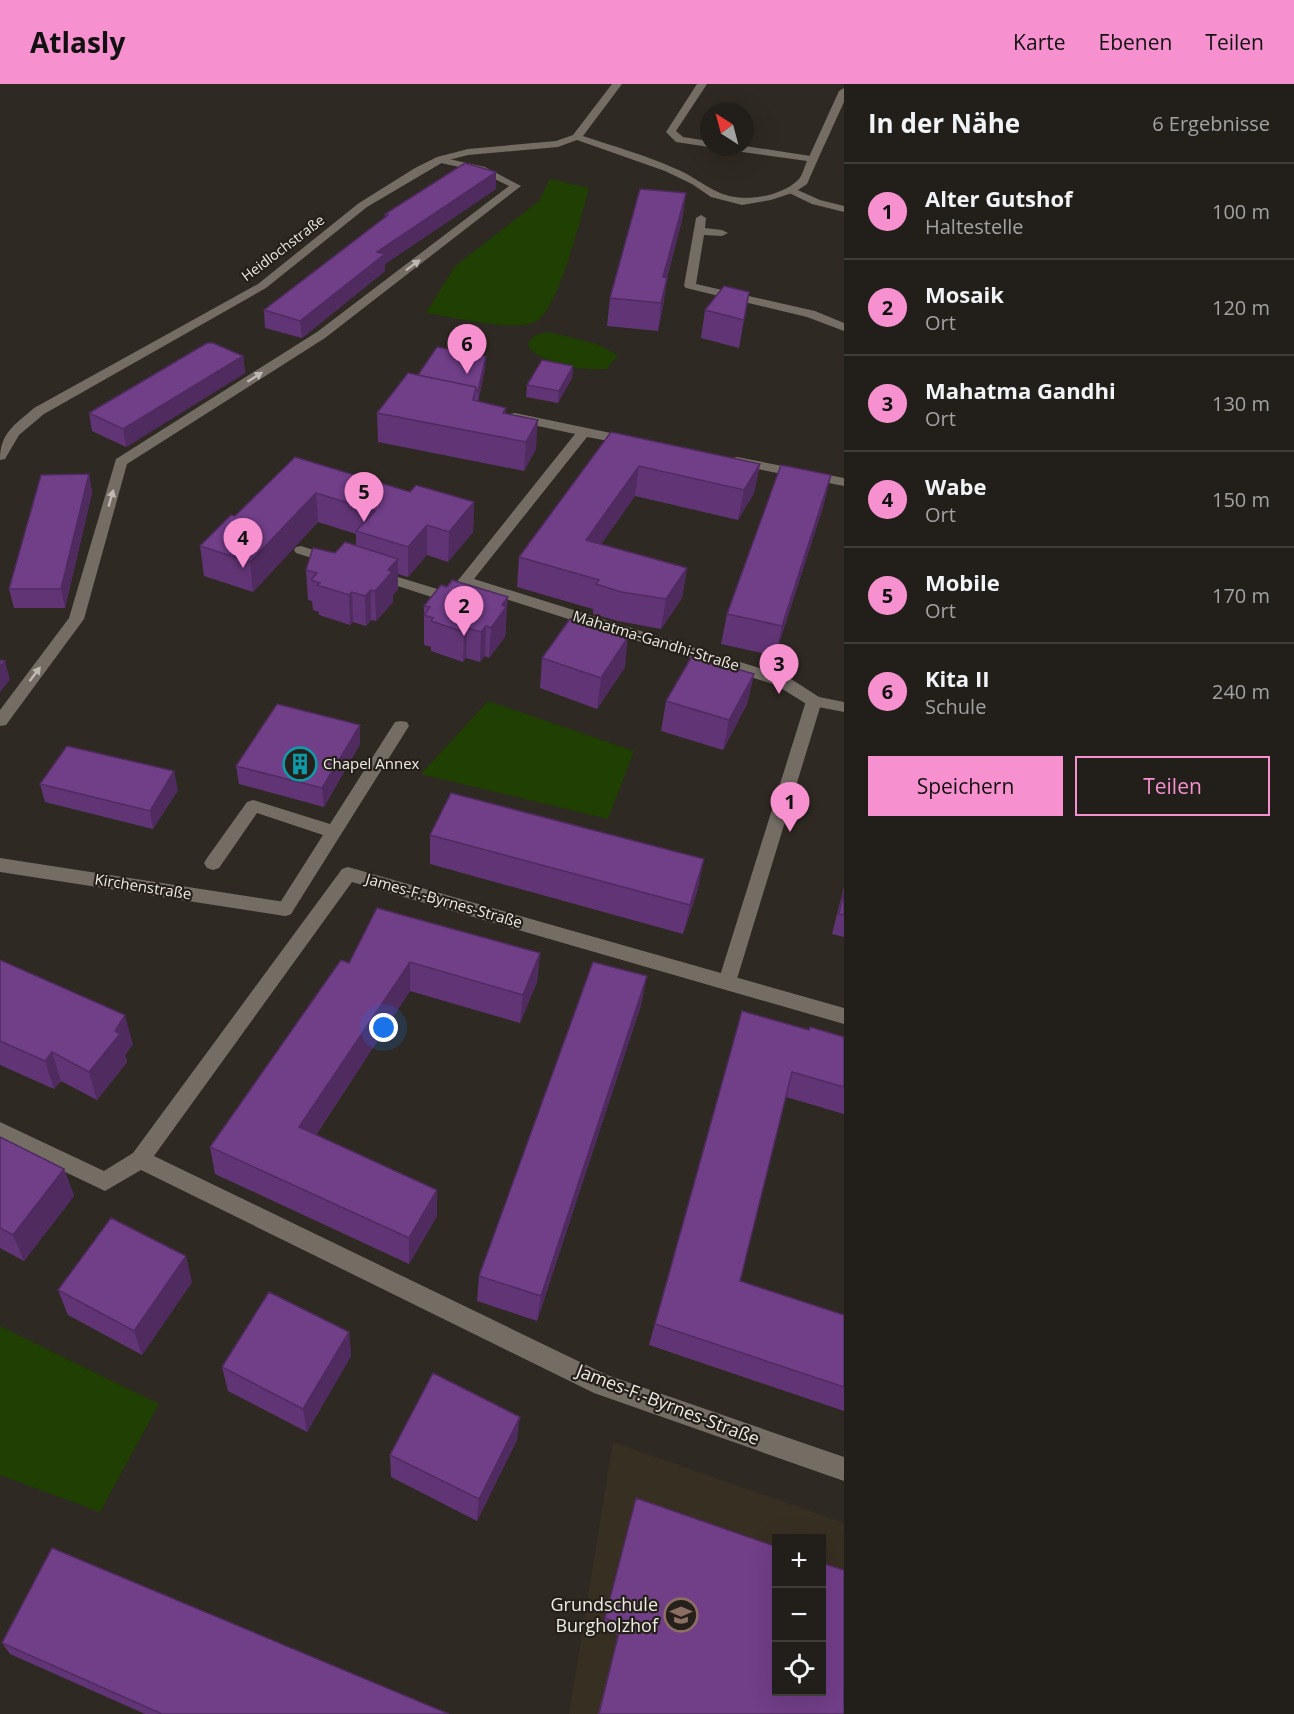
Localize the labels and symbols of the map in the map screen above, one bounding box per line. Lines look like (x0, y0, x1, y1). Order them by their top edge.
north arrow (700, 102, 754, 156)
street label: Heidlochstraße (237, 210, 328, 285)
one-way arrow (406, 259, 421, 271)
pin: 6 (448, 324, 486, 374)
one-way arrow (246, 372, 263, 383)
pin: 5 (344, 472, 384, 522)
one-way arrow (107, 488, 116, 506)
pin: 4 (224, 518, 262, 568)
pin: 2 (444, 586, 484, 636)
street label: Mahatma-Gandhi-Straße (571, 605, 742, 675)
pin: 3 (760, 644, 798, 694)
one-way arrow (29, 666, 41, 682)
building icon: Chapel Annex (282, 746, 318, 782)
place label: Chapel Annex (323, 753, 420, 773)
pin: 1 (770, 782, 810, 832)
street label: Kirchenstraße (93, 868, 193, 904)
street label: James-F.-Byrnes-Straße (362, 868, 525, 932)
your location (369, 1013, 398, 1042)
street label: James-F.-Byrnes-Straße (572, 1357, 763, 1450)
place label: Grundschule Burgholzhof (551, 1592, 659, 1637)
school or university icon: Grundschule Burgholzhof (663, 1597, 699, 1633)

